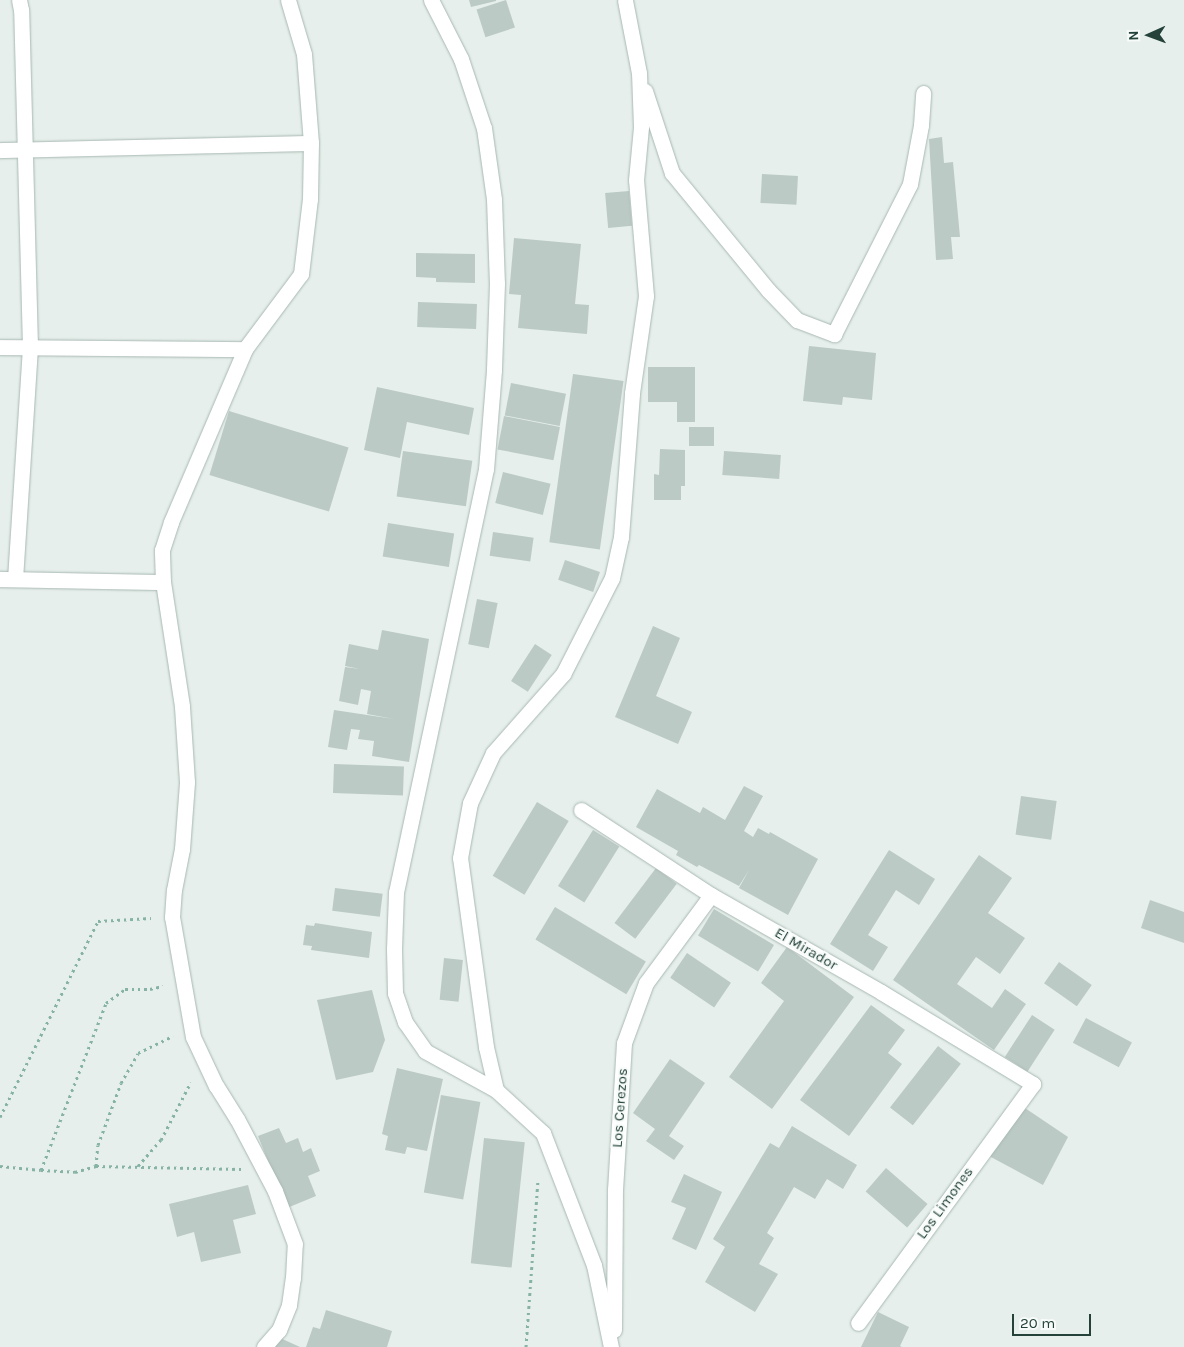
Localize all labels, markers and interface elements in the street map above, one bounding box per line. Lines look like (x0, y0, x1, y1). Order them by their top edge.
north arrow (1124, 10, 1174, 60)
text: N (1125, 30, 1142, 41)
street label: El Mirador (771, 924, 841, 974)
street label: Los Cerezos (608, 1068, 632, 1148)
street label: Los Limones (913, 1163, 977, 1243)
scale bar (1014, 1304, 1093, 1336)
text: 20 m (1020, 1314, 1055, 1332)

